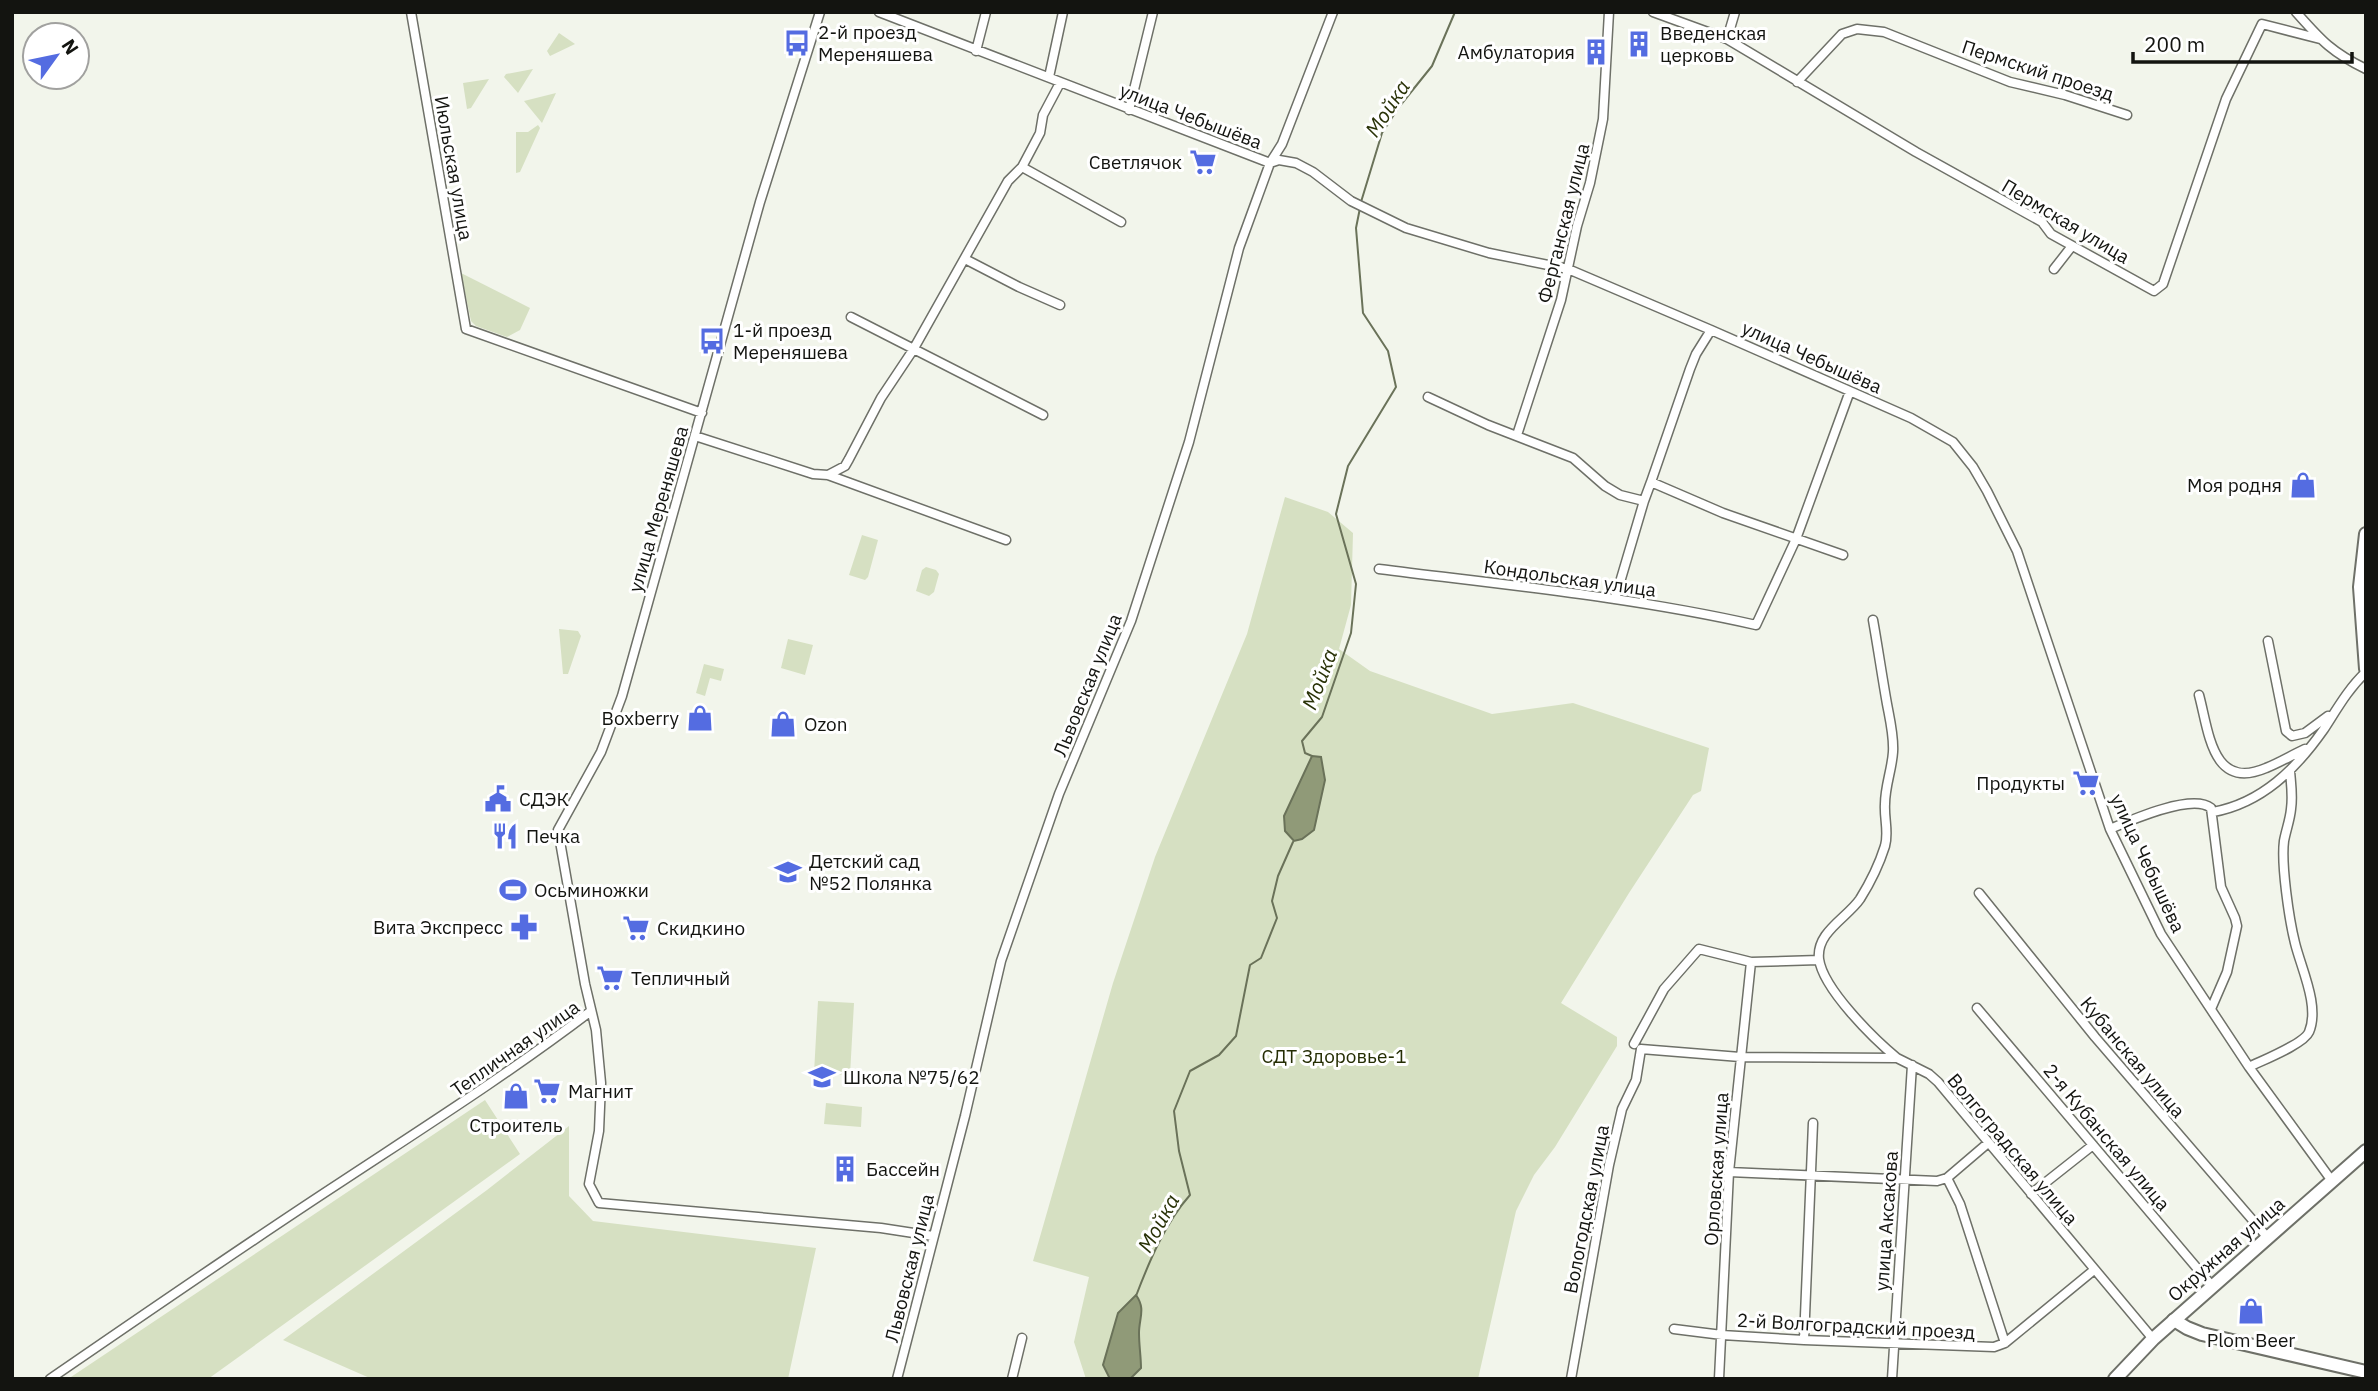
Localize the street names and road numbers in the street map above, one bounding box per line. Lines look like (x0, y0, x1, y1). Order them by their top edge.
street label: Пермский проезд (1959, 34, 2117, 106)
street label: улица Чебышёва (1116, 78, 1266, 154)
street label: Июльская улица (430, 94, 478, 242)
street label: Ферганская улица (1532, 141, 1594, 305)
street label: Пермская улица (1998, 173, 2134, 269)
street label: улица Чебышёва (1738, 315, 1886, 399)
street label: улица Мереняшева (623, 423, 693, 595)
street label: Кондольская улица (1482, 554, 1658, 602)
street label: Львовская улица (1047, 610, 1127, 760)
street label: улица Чебышёва (2105, 790, 2191, 936)
street label: Кубанская улица (2075, 991, 2191, 1123)
street label: Тепличная улица (446, 995, 584, 1101)
street label: 2-я Кубанская улица (2039, 1059, 2175, 1215)
street label: Волгоградская улица (1943, 1068, 2083, 1230)
street label: Орловская улица (1699, 1092, 1733, 1246)
street label: Вологодская улица (1558, 1123, 1614, 1295)
street label: улица Аксакова (1869, 1150, 1903, 1292)
street label: Львовская улица (879, 1191, 939, 1345)
street label: Окружная улица (2162, 1192, 2290, 1306)
street label: 2-й Волгоградский проезд (1736, 1308, 1976, 1344)

